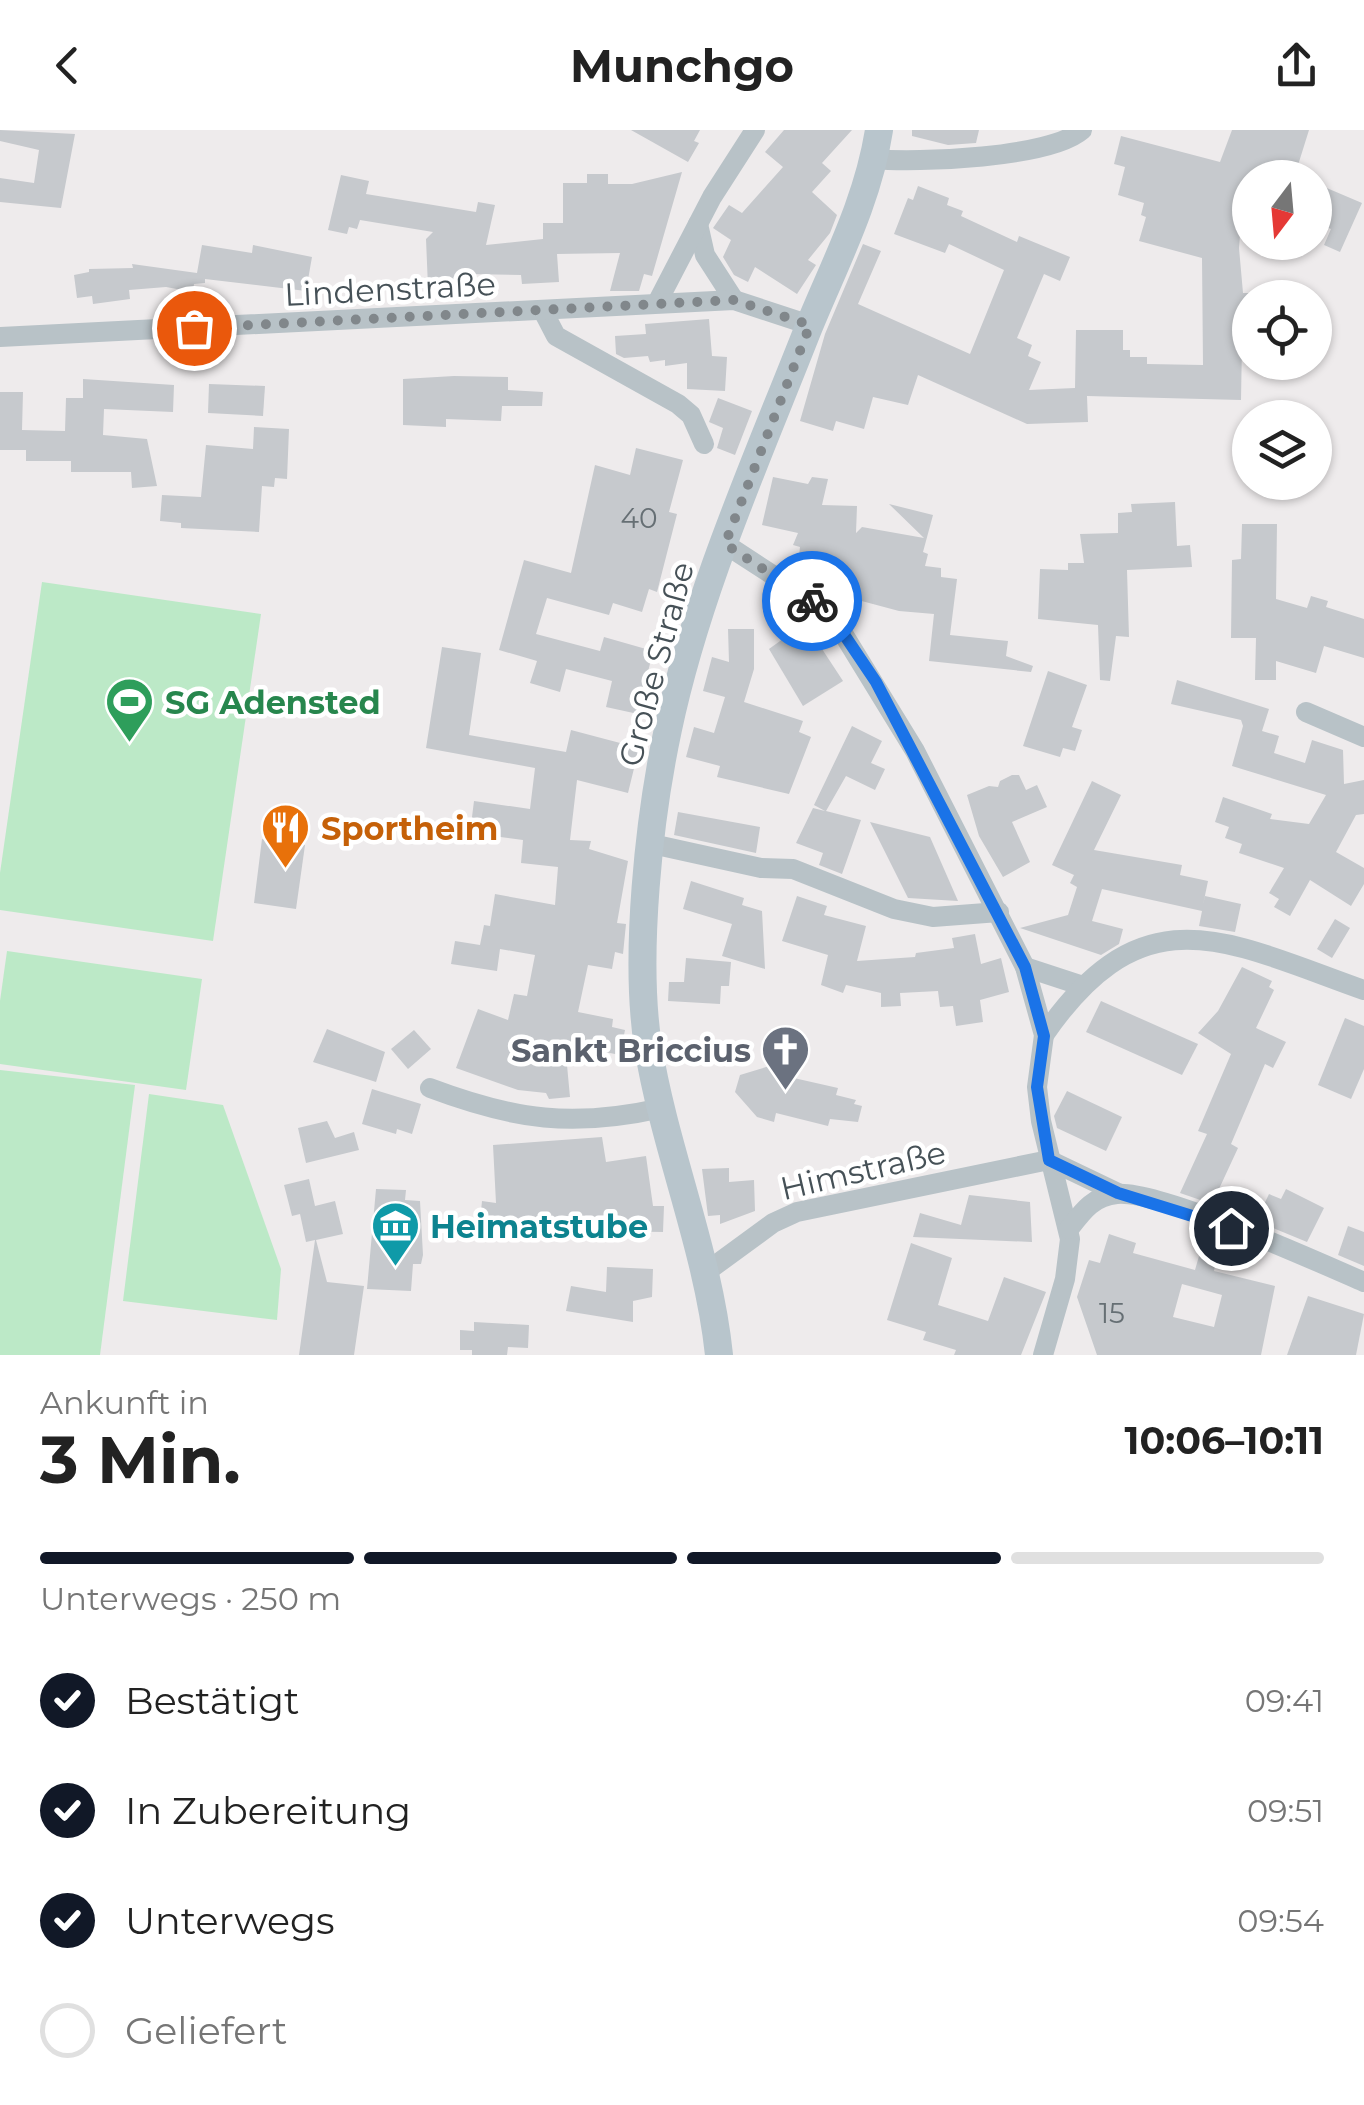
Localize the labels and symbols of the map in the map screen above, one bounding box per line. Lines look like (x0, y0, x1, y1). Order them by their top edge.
north arrow (1232, 160, 1332, 260)
street label: Lindenstraße (283, 264, 497, 314)
pin (152, 286, 237, 371)
house number: 40 (620, 501, 658, 535)
courier (762, 551, 862, 651)
street label: Große Straße (610, 557, 702, 771)
sports icon: SG Adensted (104, 676, 156, 744)
place label: SG Adensted (165, 683, 381, 722)
restaurant icon: Sportheim (260, 802, 312, 870)
place label: Sportheim (321, 809, 498, 848)
church icon: Sankt Briccius (760, 1024, 812, 1092)
place label: Sankt Briccius (511, 1031, 751, 1070)
street label: Himstraße (777, 1132, 949, 1208)
pin (1189, 1186, 1274, 1271)
museum icon: Heimatstube (369, 1200, 421, 1268)
place label: Heimatstube (430, 1207, 648, 1246)
house number: 15 (1099, 1296, 1125, 1330)

